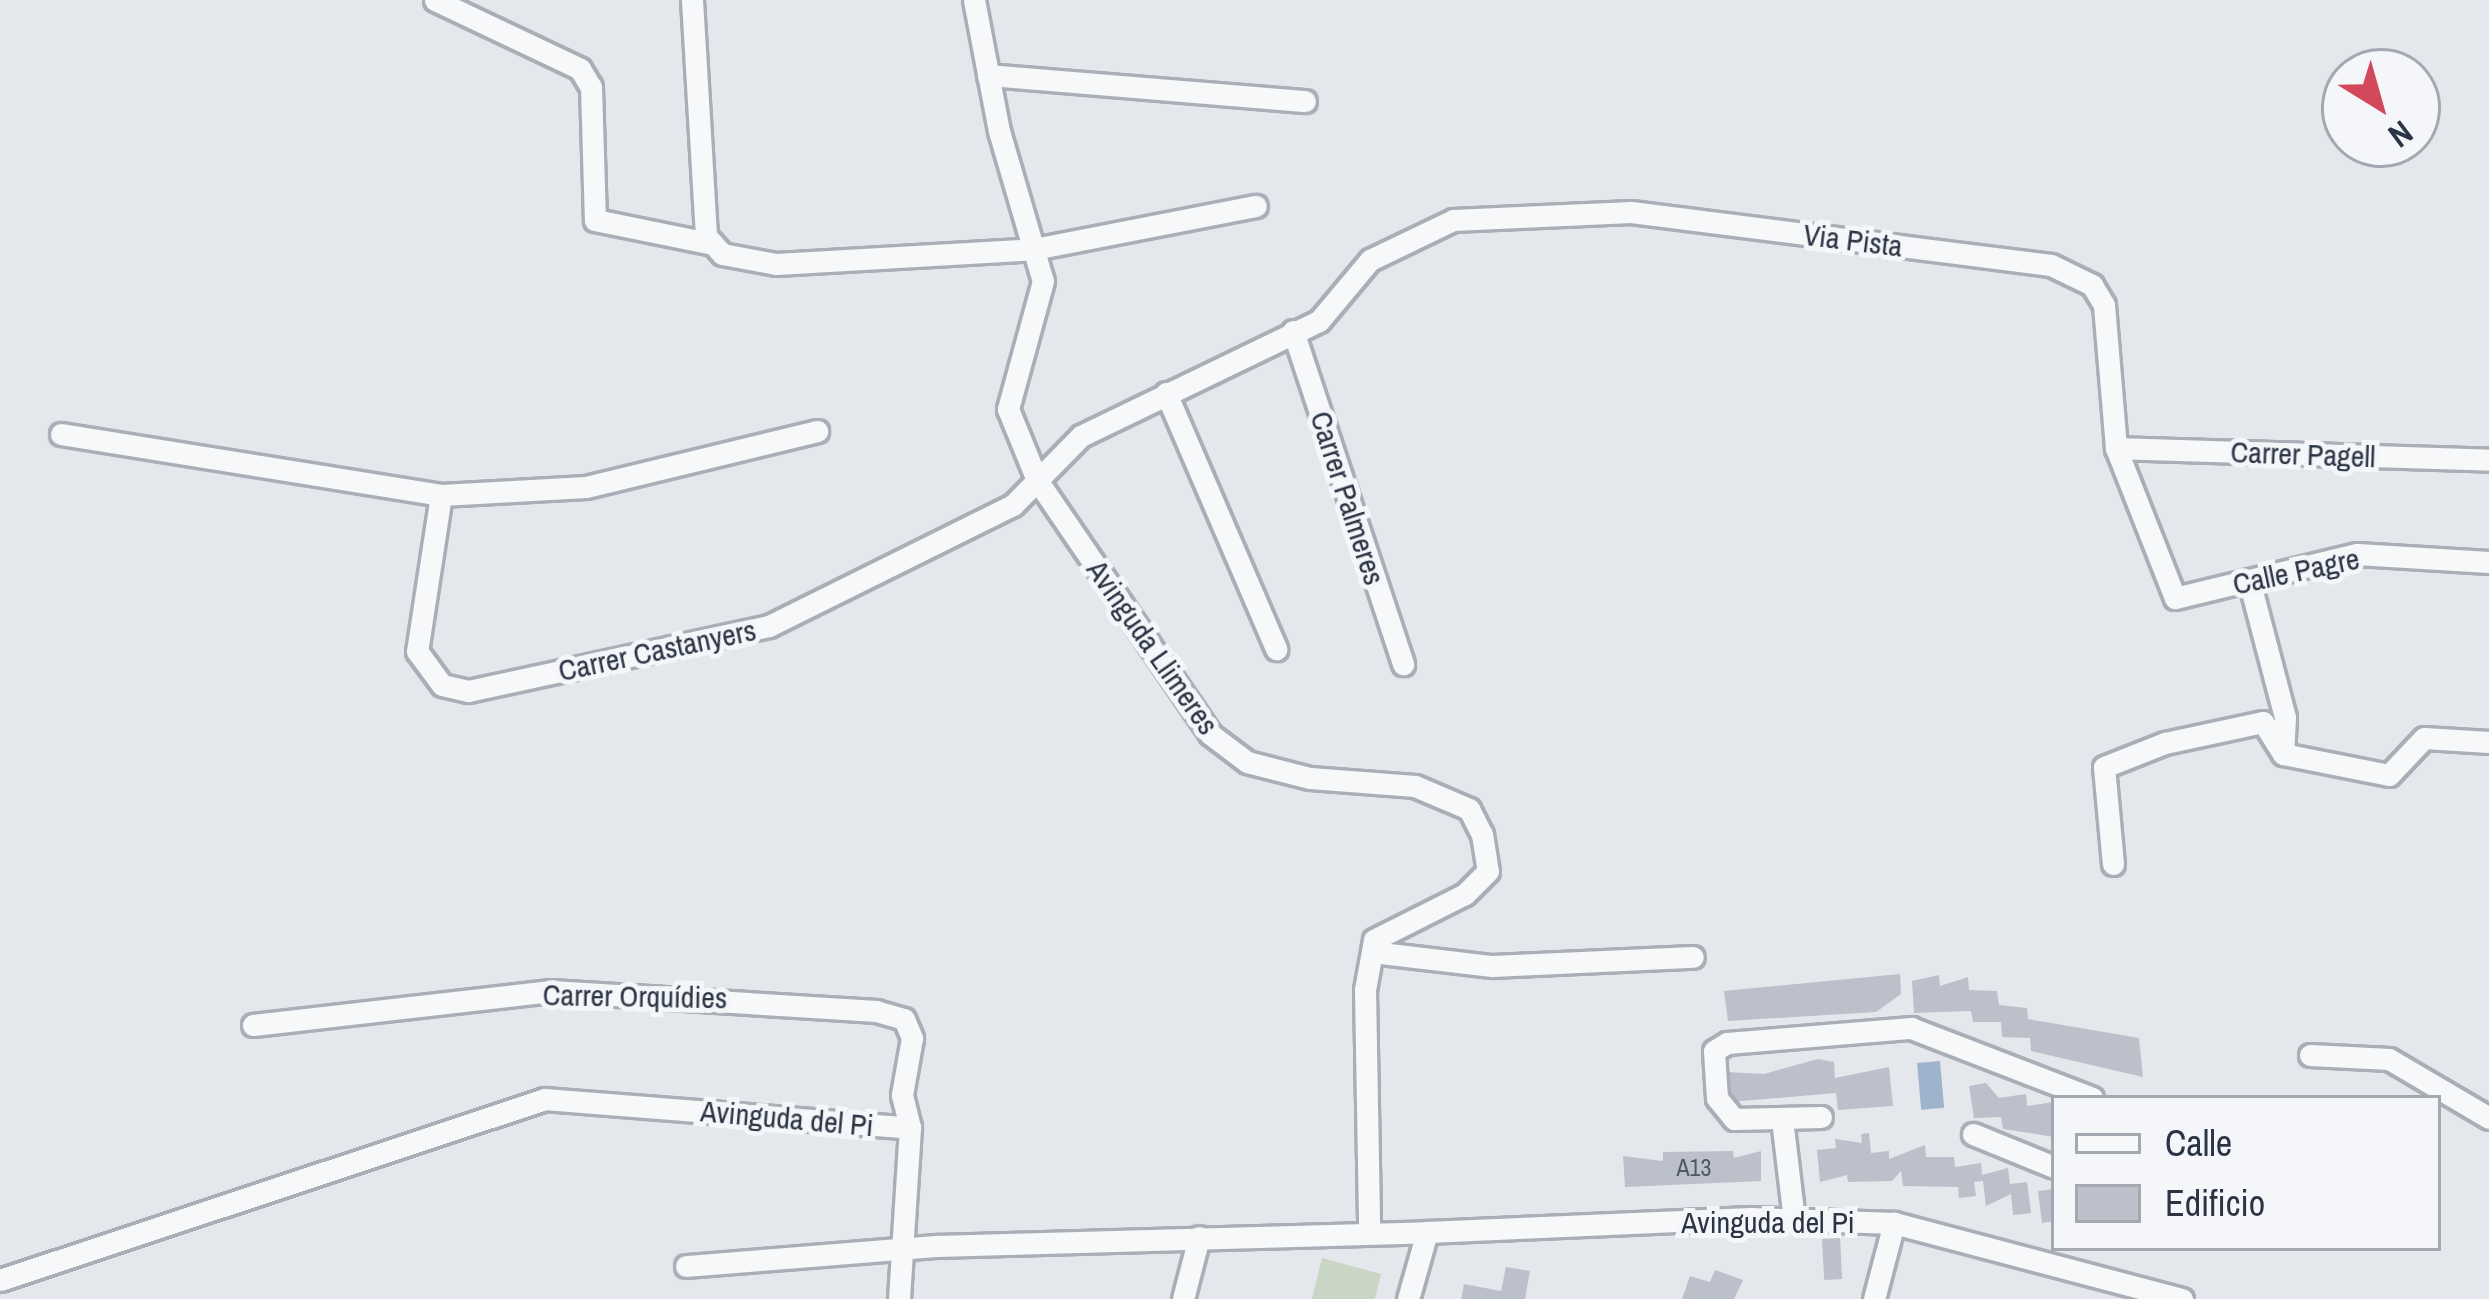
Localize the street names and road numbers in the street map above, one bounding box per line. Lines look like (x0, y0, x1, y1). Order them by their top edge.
street label: Via Pista (1801, 216, 1905, 264)
street label: Carrer Palmeres (1303, 407, 1393, 589)
street label: Carrer Pagell (2230, 433, 2376, 475)
street label: Calle Pagre (2229, 540, 2363, 602)
street label: Avinguda Llimeres (1080, 553, 1226, 741)
street label: Carrer Castanyers (555, 612, 759, 688)
street label: Carrer Orquídies (542, 976, 728, 1016)
street label: Avinguda del Pi (699, 1093, 875, 1143)
street label: Avinguda del Pi (1681, 1204, 1855, 1240)

